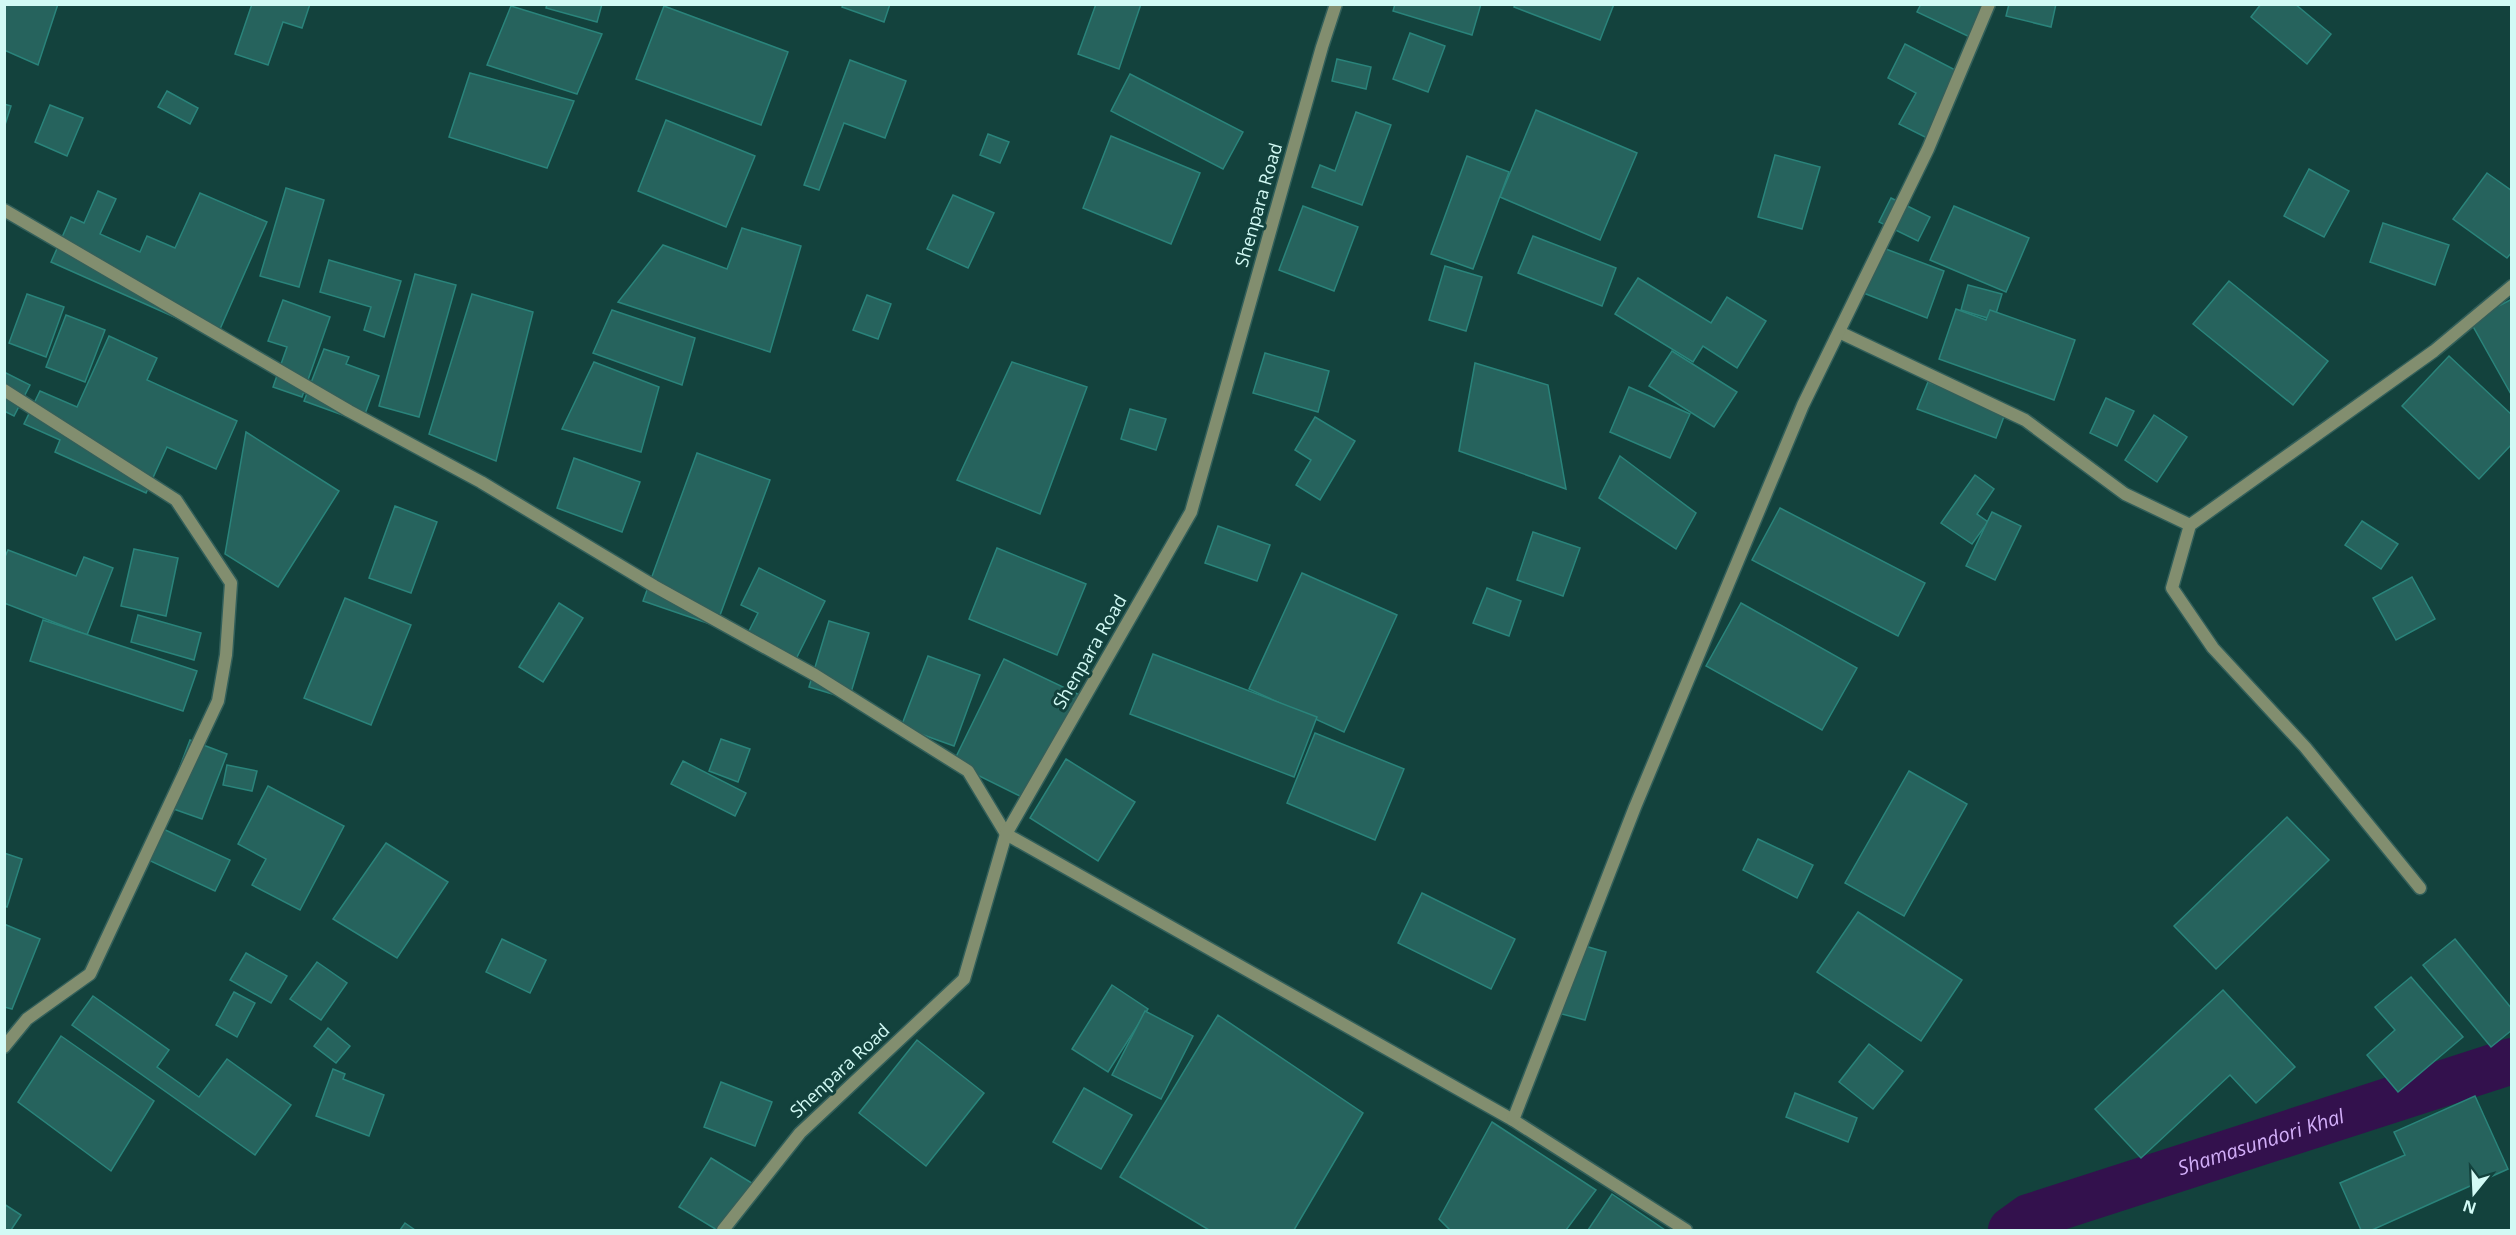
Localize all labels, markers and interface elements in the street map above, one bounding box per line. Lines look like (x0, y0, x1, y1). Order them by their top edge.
street label: Shenpara Road (1229, 140, 1287, 270)
street label: Shenpara Road (1047, 590, 1132, 713)
street label: Shenpara Road (784, 1018, 894, 1123)
water label: Shamasundori Khal (2174, 1102, 2348, 1181)
north arrow (2444, 1163, 2504, 1223)
text: N (2460, 1195, 2479, 1220)

